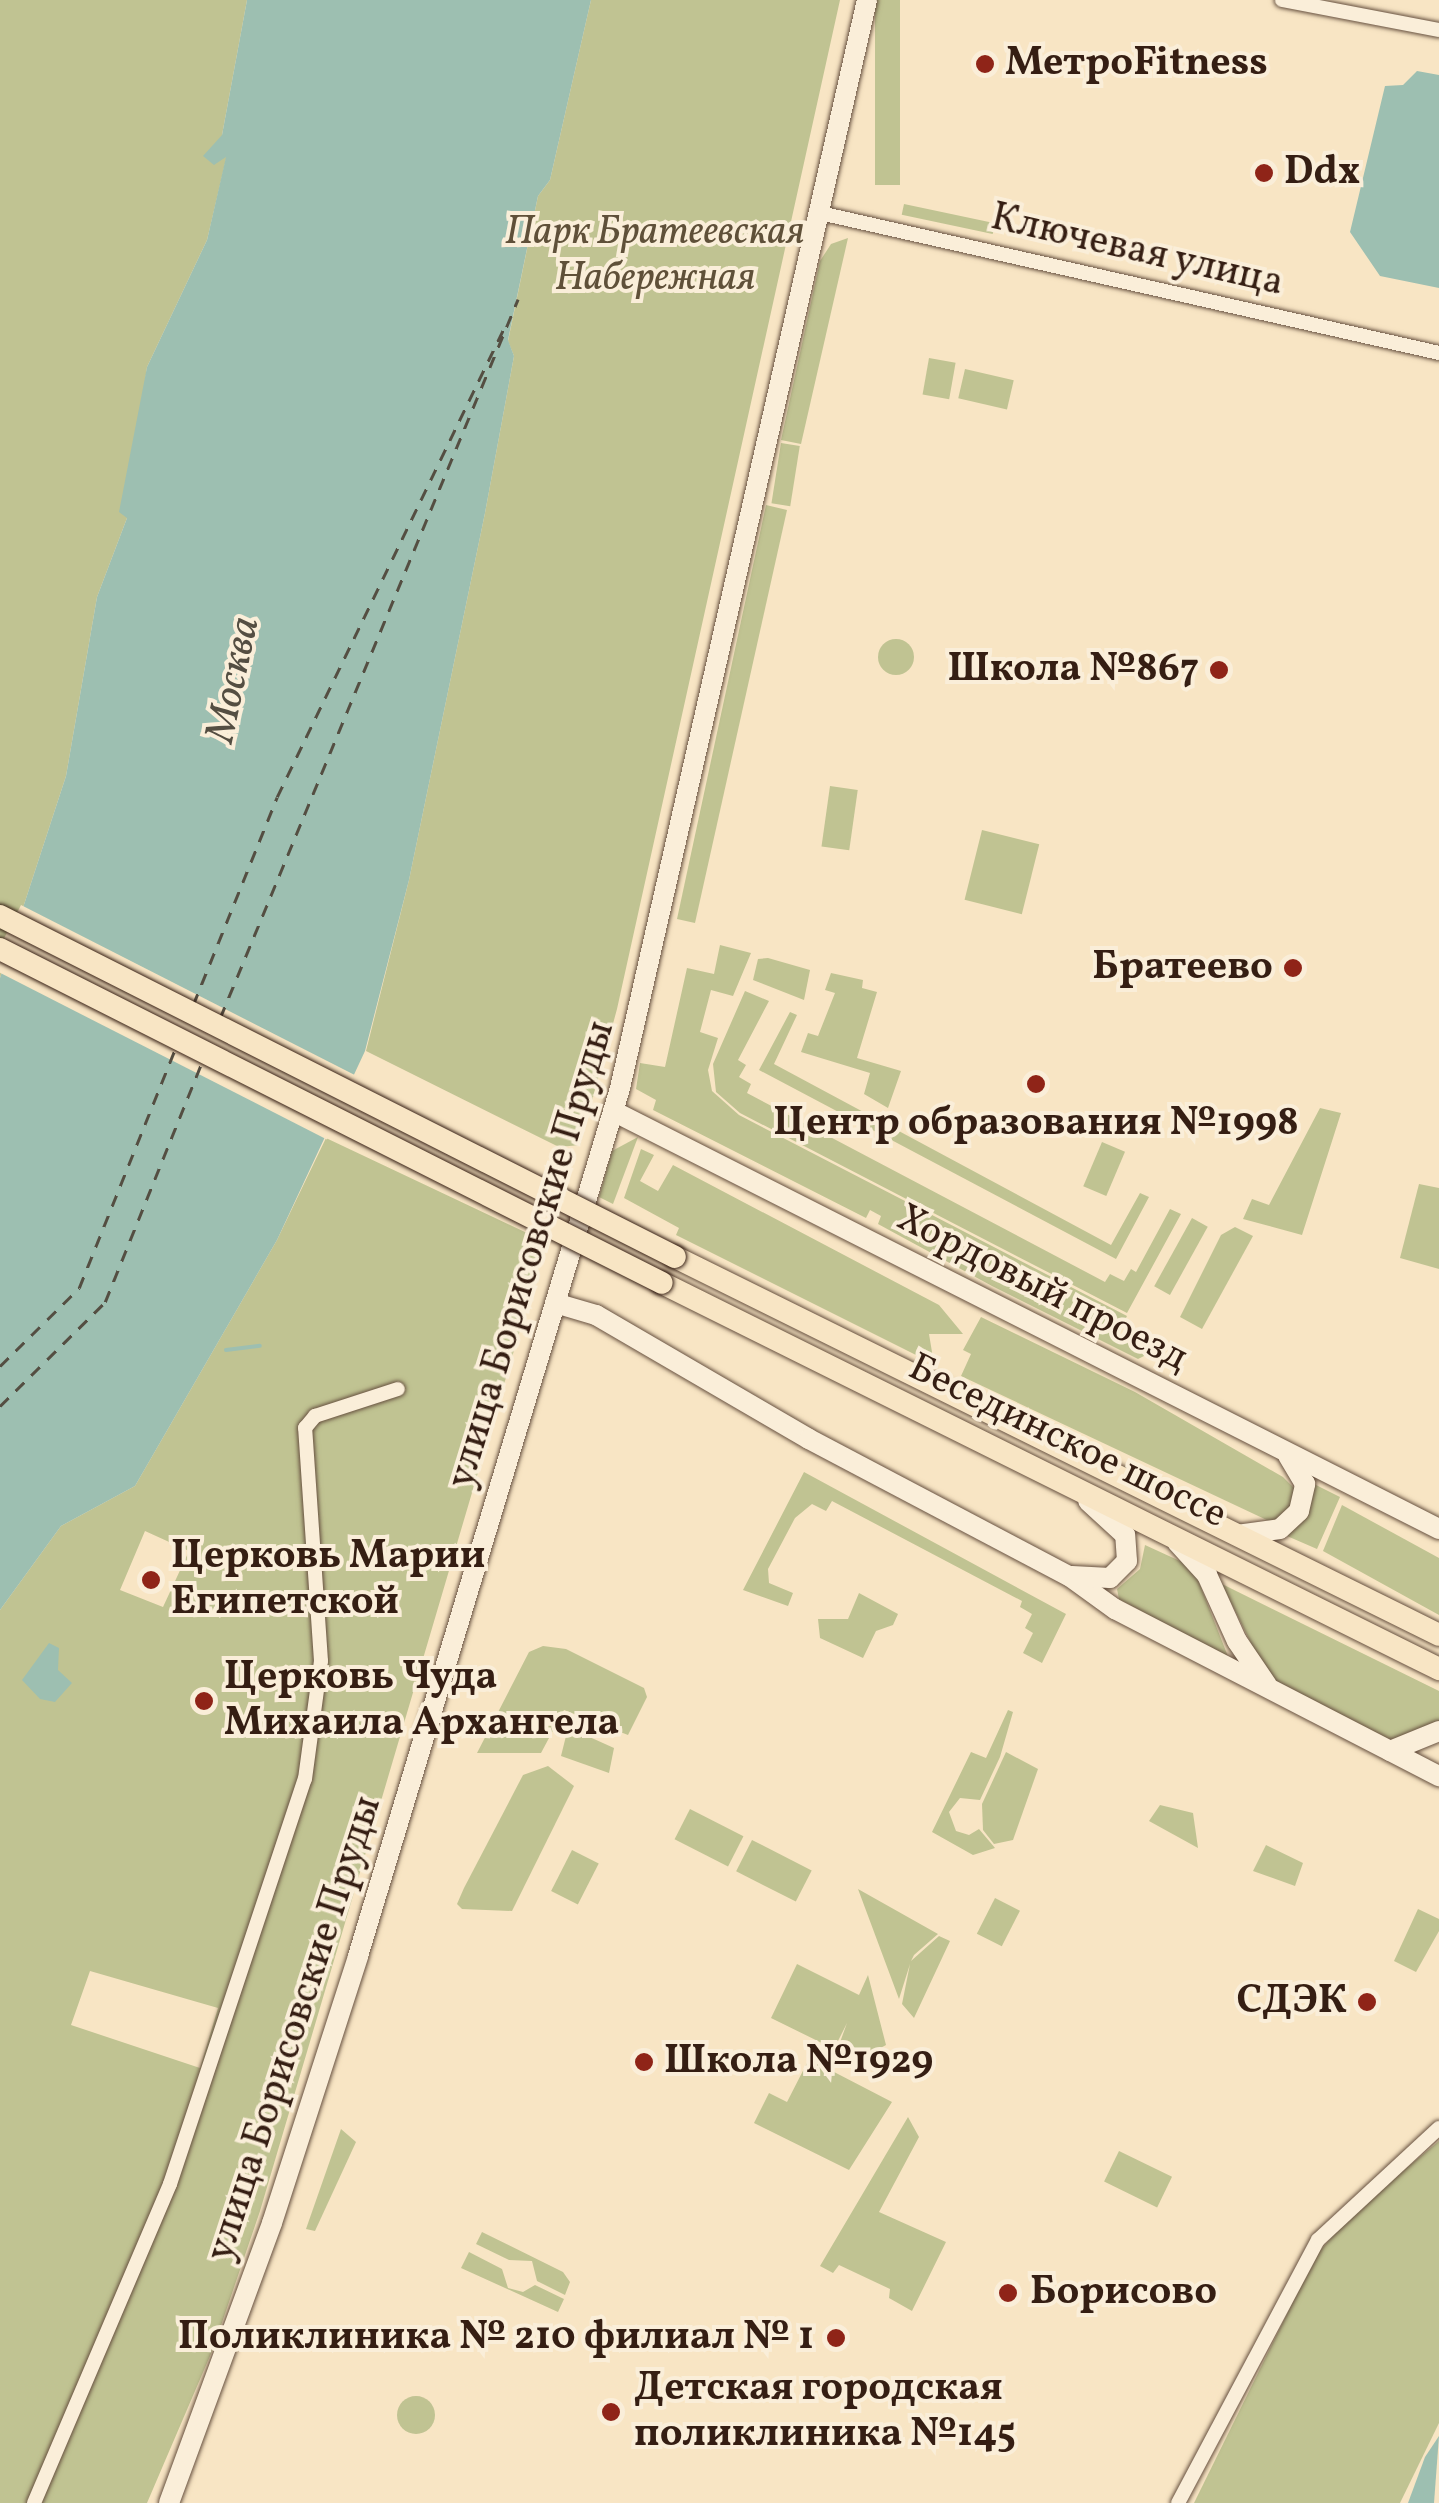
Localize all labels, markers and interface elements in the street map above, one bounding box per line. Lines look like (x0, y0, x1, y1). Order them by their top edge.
place label: МетроFitness (1005, 40, 1268, 88)
marker: МетроFitness (974, 53, 996, 75)
place label: Ddx (1284, 149, 1360, 197)
marker: Ddx (1253, 162, 1275, 184)
street label: Ключевая улица (985, 194, 1289, 308)
park label: Парк Братеевская Набережная (505, 209, 805, 303)
water label: Москва (197, 613, 273, 747)
place label: Школа №867 (948, 646, 1199, 694)
marker: Школа №867 (1208, 659, 1230, 681)
place label: Братеево (1092, 944, 1273, 992)
marker: Братеево (1282, 957, 1304, 979)
street label: улица Борисовские Пруды (438, 1016, 626, 1494)
marker: Центр образования №1998 (1025, 1073, 1047, 1095)
place label: Центр образования №1998 (773, 1100, 1299, 1148)
street label: Хордовый проезд (889, 1195, 1195, 1383)
street label: Бесединское шоссе (900, 1344, 1234, 1540)
place label: Церковь Марии Египетской (171, 1533, 485, 1627)
marker: Церковь Марии Египетской (140, 1569, 162, 1591)
place label: Церковь Чуда Михаила Архангела (224, 1654, 619, 1748)
marker: Церковь Чуда Михаила Архангела (193, 1690, 215, 1712)
street label: улица Борисовские Пруды (197, 1790, 393, 2268)
place label: СДЭК (1237, 1978, 1347, 2026)
marker: СДЭК (1356, 1991, 1378, 2013)
place label: Школа №1929 (664, 2038, 933, 2086)
marker: Школа №1929 (633, 2051, 655, 2073)
place label: Борисово (1030, 2269, 1217, 2317)
marker: Борисово (995, 2280, 1021, 2306)
place label: Поликлиника № 210 филиал № 1 (178, 2314, 814, 2362)
marker: Поликлиника № 210 филиал № 1 (823, 2325, 849, 2351)
place label: Детская городская поликлиника №145 (634, 2365, 1016, 2459)
marker: Детская городская поликлиника №145 (598, 2399, 624, 2425)

